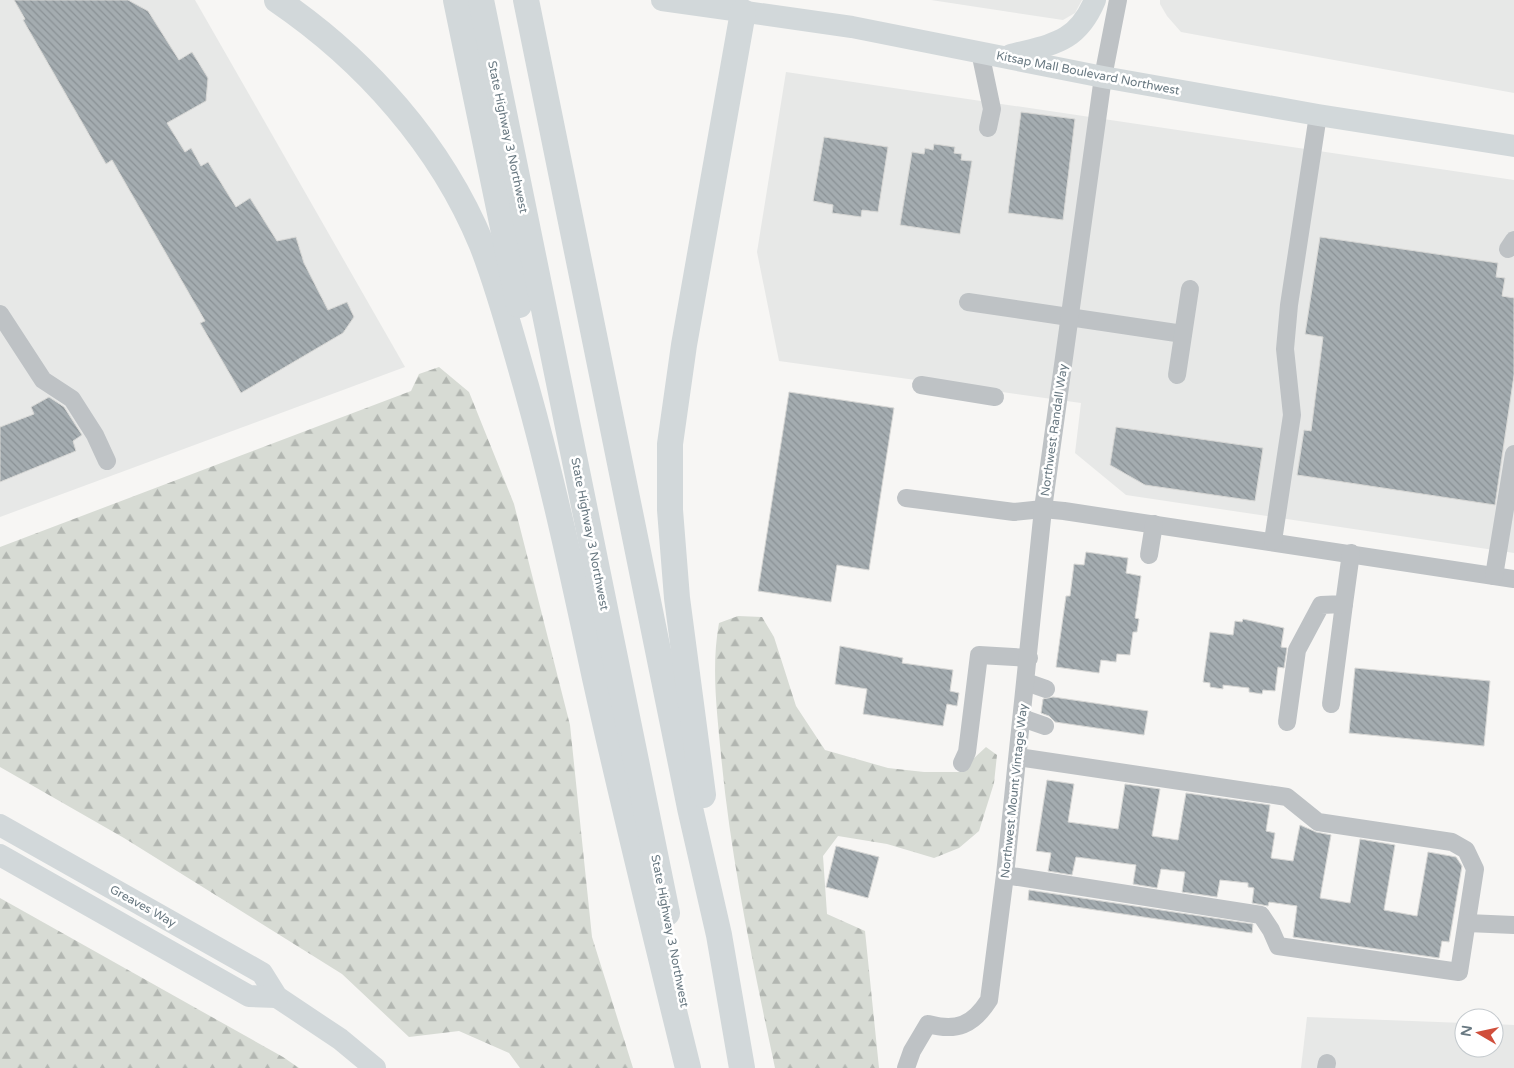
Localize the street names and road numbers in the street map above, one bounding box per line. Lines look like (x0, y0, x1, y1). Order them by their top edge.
street label: Kitsap Mall Boulevard Northwest (995, 48, 1181, 98)
street label: State Highway 3 Northwest (485, 60, 531, 215)
street label: Northwest Randall Way (1038, 362, 1070, 497)
street label: State Highway 3 Northwest (568, 456, 612, 612)
street label: Northwest Mount Vintage Way (998, 702, 1030, 879)
street label: State Highway 3 Northwest (648, 853, 692, 1009)
street label: Greaves Way (107, 882, 179, 930)

